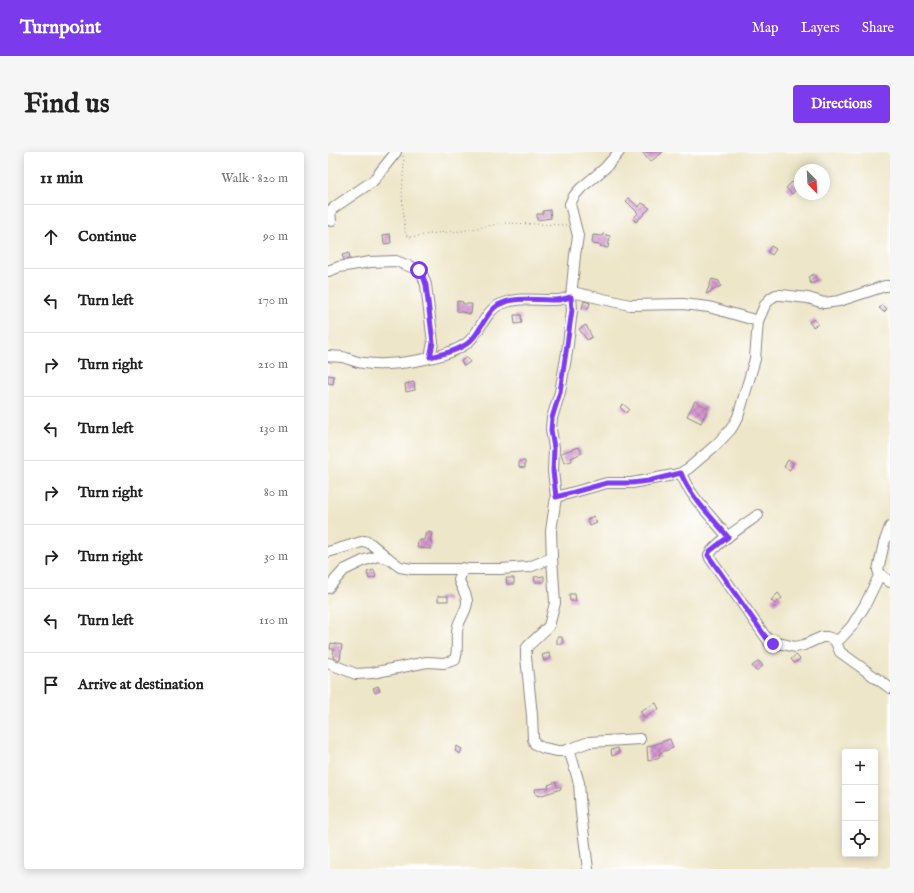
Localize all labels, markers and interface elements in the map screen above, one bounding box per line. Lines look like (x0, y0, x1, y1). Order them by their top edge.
text: Turnpoint (20, 16, 101, 40)
text: Map (752, 19, 779, 37)
text: Layers (801, 19, 840, 37)
text: Share (862, 19, 894, 37)
button: Directions (793, 85, 890, 123)
text: Find us (24, 87, 110, 122)
north arrow (794, 164, 830, 200)
text: 11 min (40, 168, 83, 189)
text: Walk · 820 m (221, 170, 288, 187)
icon: ahead (40, 226, 62, 248)
text: Continue (78, 227, 136, 246)
text: 90 m (263, 228, 288, 245)
route start (410, 261, 428, 279)
icon: left (40, 290, 62, 312)
text: Turn left (78, 291, 134, 310)
text: 170 m (258, 292, 288, 309)
icon: right (40, 354, 62, 376)
text: Turn right (78, 355, 143, 374)
text: 210 m (258, 356, 288, 373)
icon: left (40, 418, 62, 440)
text: Turn left (78, 419, 134, 438)
text: 130 m (259, 420, 288, 437)
icon: right (40, 482, 62, 504)
text: Turn right (78, 483, 143, 502)
text: 80 m (264, 484, 288, 501)
icon: right (40, 546, 62, 568)
text: Turn right (78, 547, 143, 566)
text: 30 m (264, 548, 288, 565)
icon: left (40, 610, 62, 632)
text: Turn left (78, 611, 134, 630)
text: 110 m (259, 612, 288, 629)
route end (764, 635, 782, 653)
icon: arrive (40, 674, 62, 696)
text: Arrive at destination (78, 675, 204, 694)
map controls (842, 749, 878, 857)
button: + (842, 749, 878, 785)
button: − (842, 785, 878, 821)
button: locate (842, 821, 878, 857)

